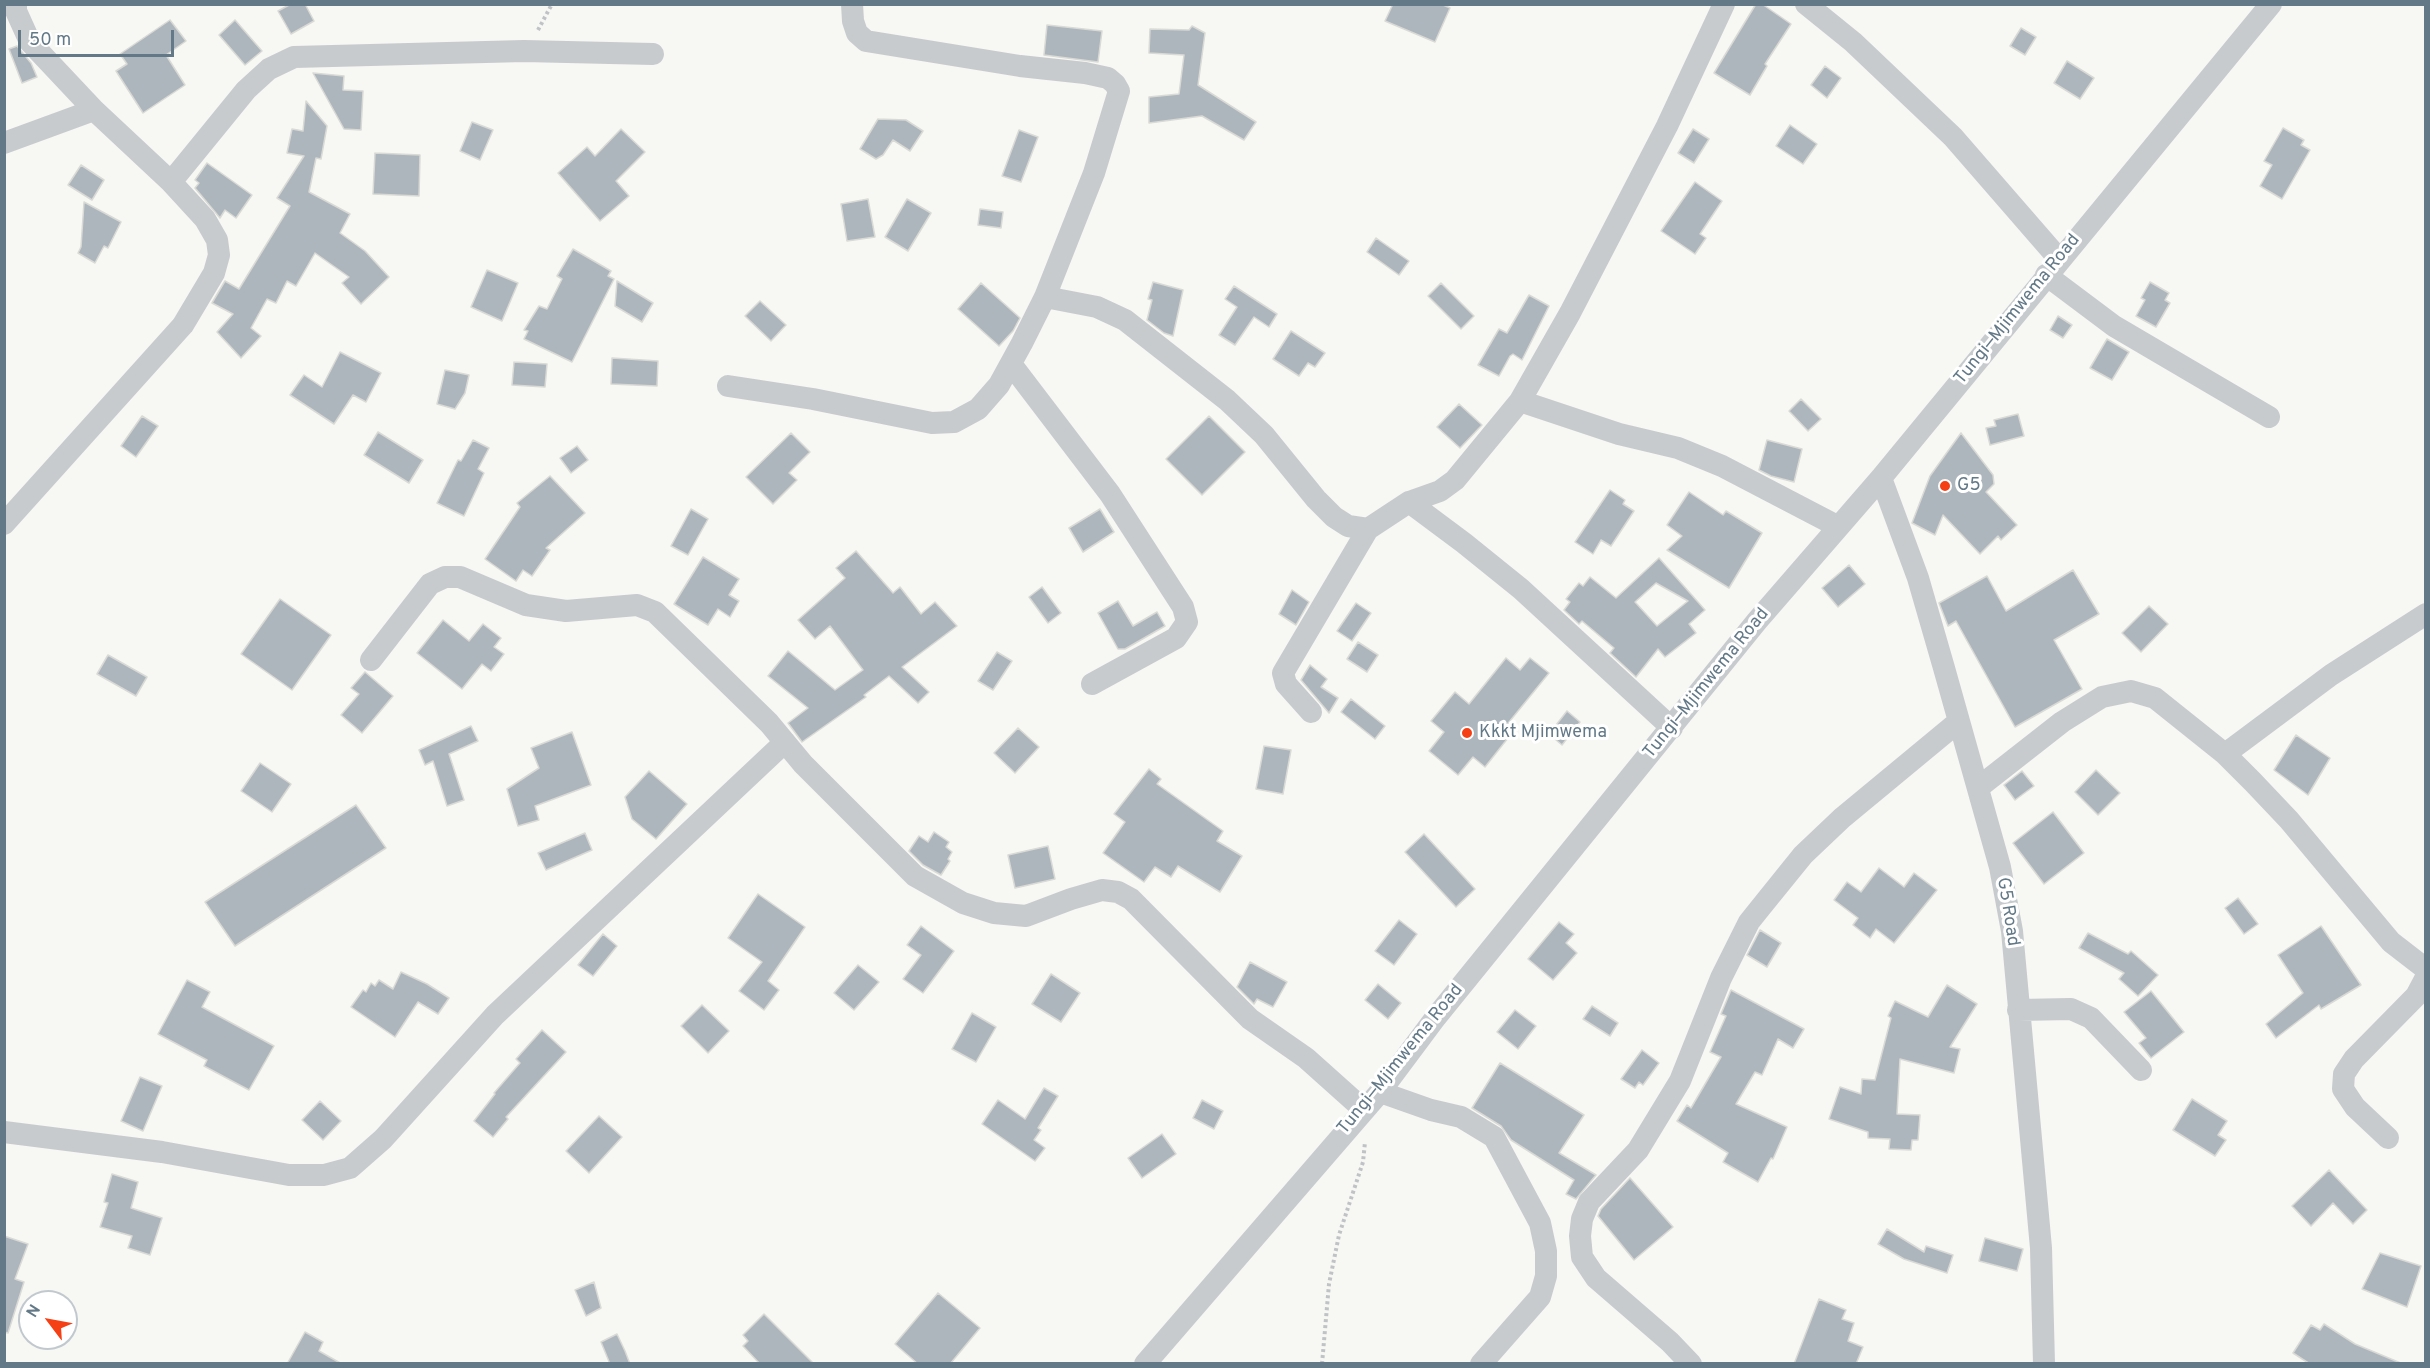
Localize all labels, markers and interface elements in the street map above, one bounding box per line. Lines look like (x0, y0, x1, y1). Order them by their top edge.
scale bar (21, 18, 177, 56)
text: 50 m (29, 29, 71, 52)
street label: Tungi—Mjimwema Road (1951, 230, 2085, 390)
place label: G5 (1957, 475, 1981, 497)
marker: G5 (1938, 479, 1952, 493)
street label: Tungi—Mjimwema Road (1640, 604, 1774, 764)
place label: Kkkt Mjimwema (1479, 722, 1607, 744)
marker: Kkkt Mjimwema (1460, 726, 1474, 740)
street label: G5 Road (1991, 876, 2023, 948)
street label: Tungi—Mjimwema Road (1334, 980, 1468, 1140)
north arrow (18, 1290, 78, 1350)
text: N (23, 1301, 46, 1322)

